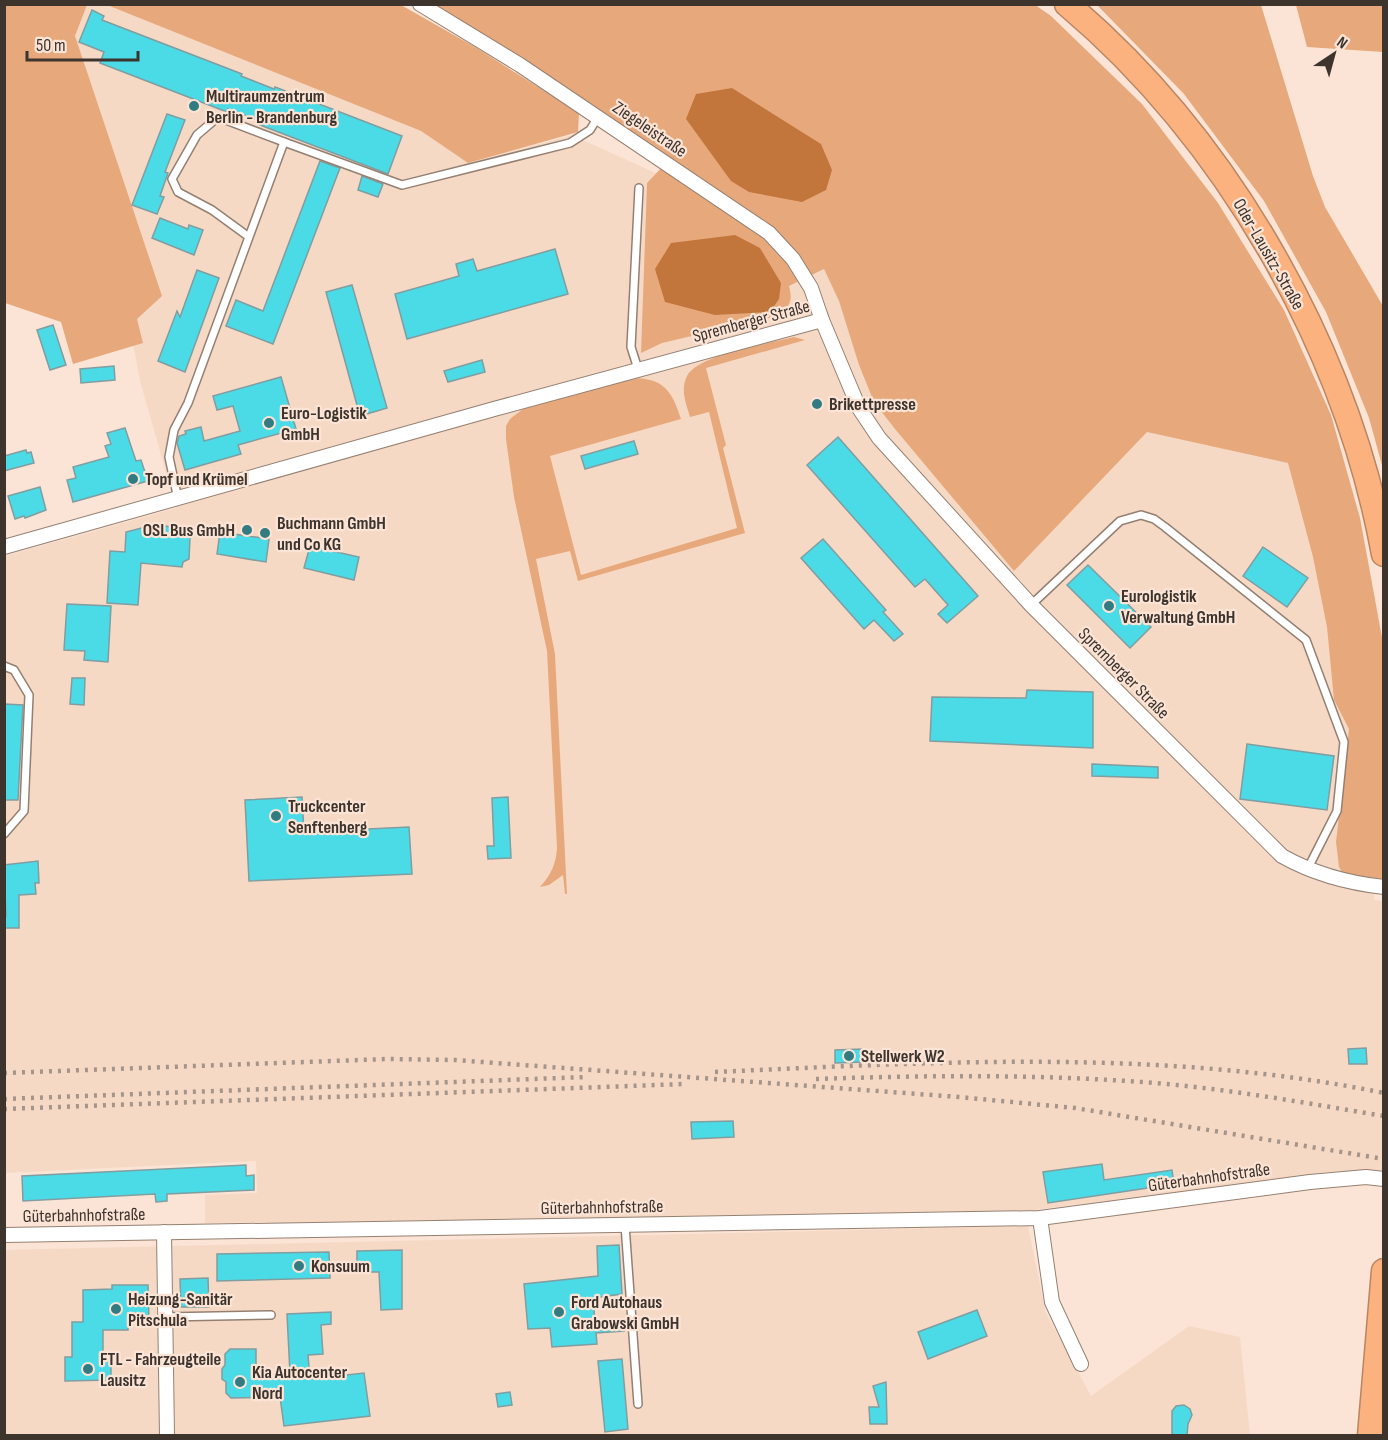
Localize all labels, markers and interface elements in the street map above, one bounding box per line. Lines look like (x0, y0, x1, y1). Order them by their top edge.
scale bar (27, 24, 138, 62)
north arrow (1304, 24, 1364, 84)
text: N (1333, 33, 1351, 53)
text: 50 m (36, 35, 66, 56)
place label: Multiraumzentrum Berlin - Brandenburg (206, 86, 338, 128)
street label: Ziegeleistraße (609, 97, 691, 162)
marker: Multiraumzentrum Berlin - Brandenburg (187, 99, 201, 113)
street label: Oder-Lausitz-Straße (1228, 195, 1309, 313)
street label: Spremberger Straße (690, 296, 812, 347)
place label: Brikettpresse (829, 394, 916, 415)
marker: Brikettpresse (810, 397, 824, 411)
place label: Euro-Logistik GmbH (281, 403, 367, 445)
marker: Euro-Logistik GmbH (262, 416, 276, 430)
place label: Topf und Krümel (145, 469, 248, 490)
marker: Topf und Krümel (126, 472, 140, 486)
place label: Buchmann GmbH und Co KG (277, 513, 386, 555)
place label: OSL Bus GmbH (143, 520, 235, 541)
marker: OSL Bus GmbH (240, 523, 254, 537)
marker: Buchmann GmbH und Co KG (258, 526, 272, 540)
place label: Eurologistik Verwaltung GmbH (1121, 586, 1235, 628)
marker: Eurologistik Verwaltung GmbH (1102, 599, 1116, 613)
street label: Spremberger Straße (1074, 623, 1174, 723)
place label: Truckcenter Senftenberg (288, 796, 368, 838)
marker: Truckcenter Senftenberg (269, 809, 283, 823)
place label: Stellwerk W2 (861, 1046, 945, 1067)
marker: Stellwerk W2 (842, 1049, 856, 1063)
street label: Güterbahnhofstraße (1147, 1159, 1271, 1196)
street label: Güterbahnhofstraße (540, 1196, 664, 1219)
street label: Güterbahnhofstraße (22, 1204, 146, 1227)
place label: Konsuum (311, 1256, 370, 1277)
marker: Konsuum (292, 1259, 306, 1273)
place label: Heizung-Sanitär Pitschula (128, 1289, 233, 1331)
place label: Ford Autohaus Grabowski GmbH (571, 1292, 679, 1334)
marker: Heizung-Sanitär Pitschula (109, 1302, 123, 1316)
marker: Ford Autohaus Grabowski GmbH (552, 1305, 566, 1319)
place label: FTL - Fahrzeugteile Lausitz (100, 1349, 221, 1391)
marker: FTL - Fahrzeugteile Lausitz (81, 1362, 95, 1376)
place label: Kia Autocenter Nord (252, 1362, 348, 1404)
marker: Kia Autocenter Nord (233, 1375, 247, 1389)

